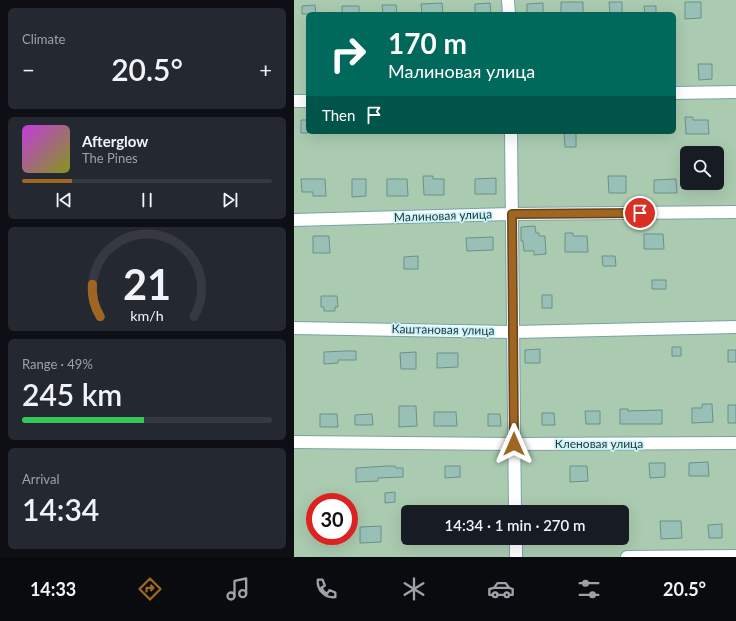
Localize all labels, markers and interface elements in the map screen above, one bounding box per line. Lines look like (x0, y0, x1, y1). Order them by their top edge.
text: 170 m (388, 26, 467, 60)
icon: right (322, 28, 374, 80)
text: Climate (22, 31, 65, 47)
text: 20.5° (111, 51, 183, 87)
text: − (22, 56, 35, 83)
text: + (259, 56, 272, 83)
text: Малиновая улица (388, 60, 535, 82)
icon: arrive (363, 104, 385, 126)
text: Then (322, 106, 355, 124)
text: Afterglow (82, 132, 148, 150)
map controls (680, 146, 724, 190)
button: search (680, 146, 724, 190)
text: The Pines (82, 150, 138, 166)
icon: previous (53, 189, 75, 211)
icon: pause (136, 189, 158, 211)
icon: next (219, 189, 241, 211)
pin (623, 196, 657, 230)
icon: arrive (629, 202, 651, 224)
street label: Малиновая улица (394, 206, 492, 225)
text: 21 (123, 258, 171, 308)
text: km/h (130, 306, 164, 323)
street label: Каштановая улица (391, 321, 495, 338)
text: Range · 49% (22, 356, 93, 372)
text: 245 km (22, 376, 122, 412)
position arrow (493, 423, 535, 465)
street label: Кленовая улица (555, 436, 643, 451)
text: Arrival (22, 471, 59, 487)
text: 14:34 (22, 491, 99, 527)
speed limit sign: 30 (306, 493, 358, 545)
text: 14:34 · 1 min · 270 m (445, 516, 585, 534)
icon: directions (136, 575, 164, 603)
icon: music (224, 575, 252, 603)
icon: phone (312, 575, 340, 603)
icon: climate (400, 575, 428, 603)
icon: car (487, 575, 515, 603)
icon: filters (575, 575, 603, 603)
text: 14:33 (30, 578, 76, 600)
text: 20.5° (663, 578, 706, 600)

